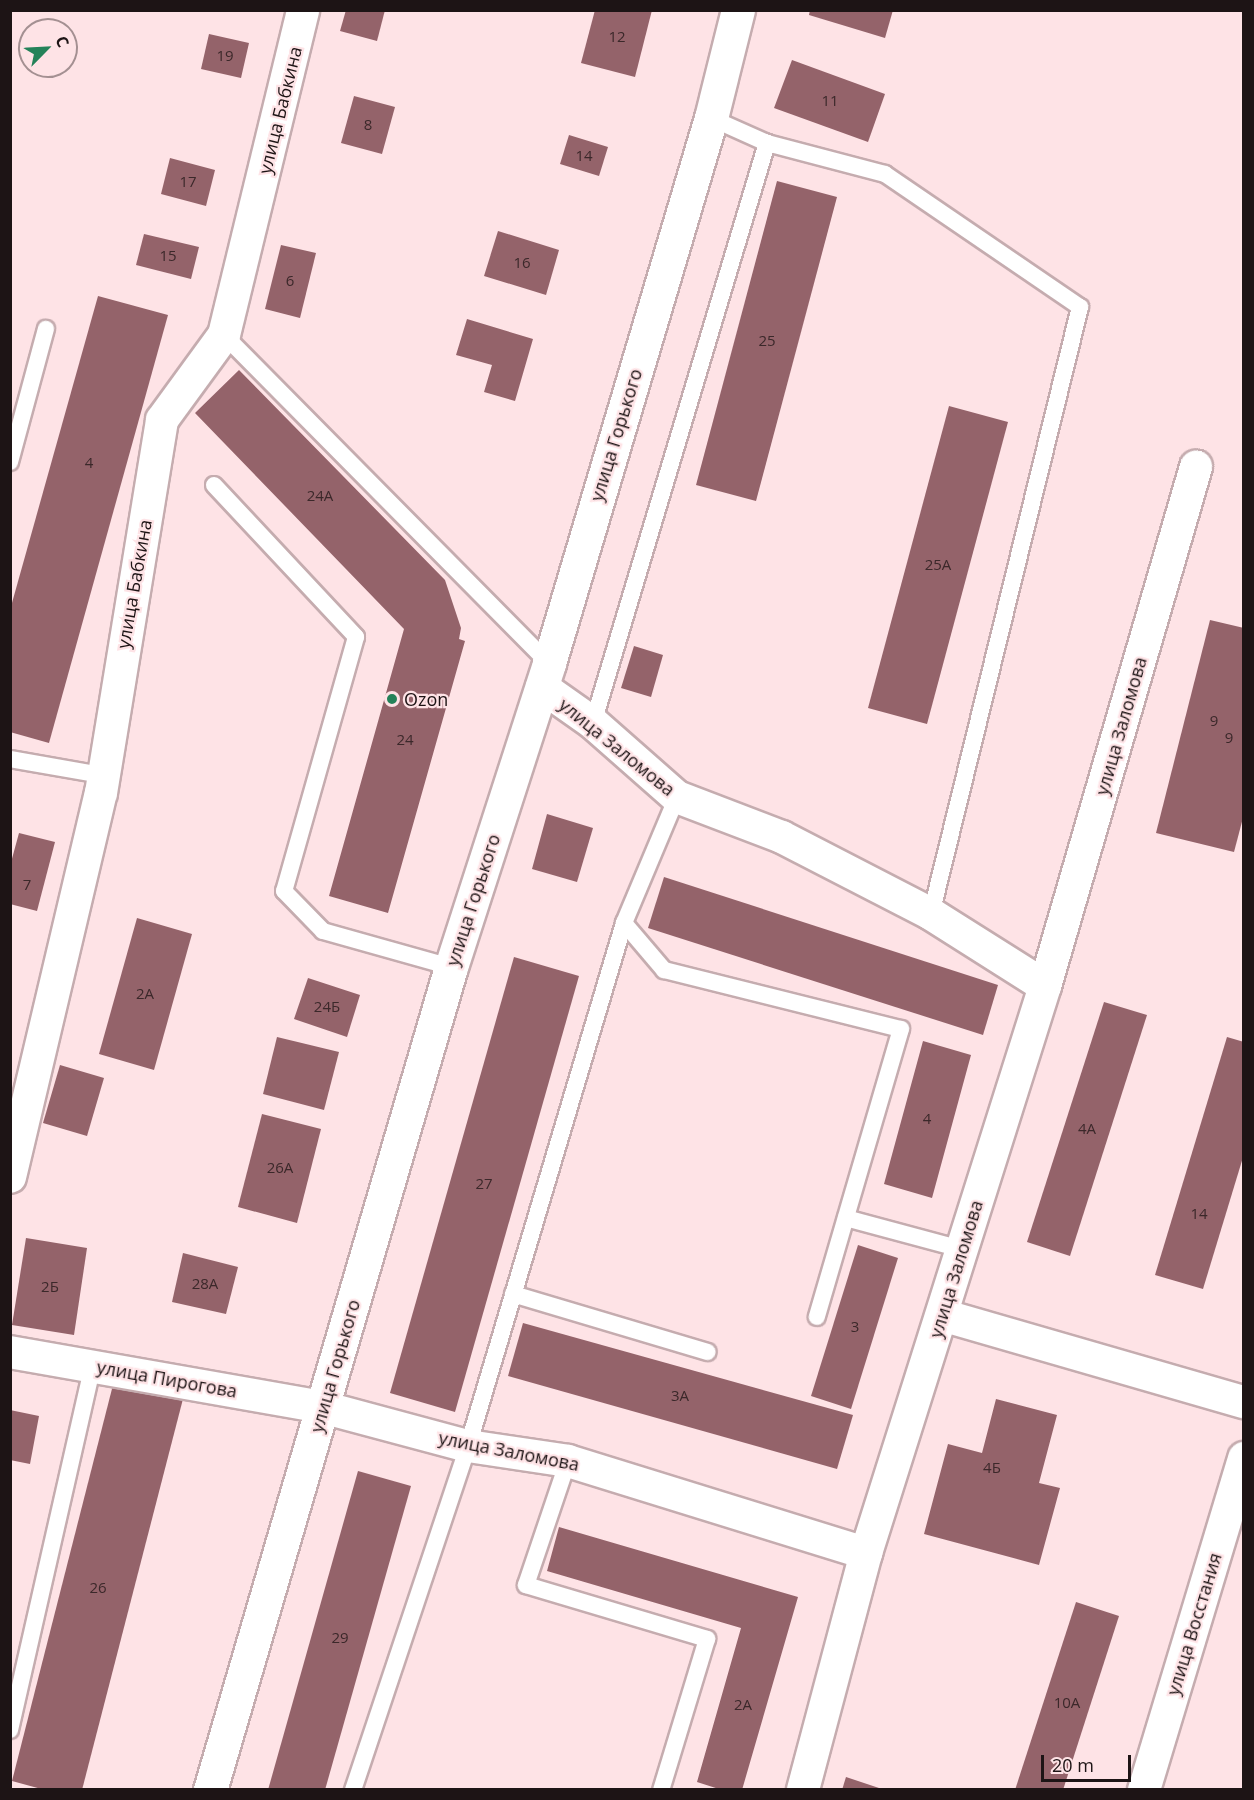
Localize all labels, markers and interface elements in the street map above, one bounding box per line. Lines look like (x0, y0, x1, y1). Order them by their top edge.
north arrow (18, 18, 78, 78)
house number: 12 (608, 28, 626, 46)
text: С (50, 32, 75, 51)
street label: улица Бабкина (254, 44, 306, 176)
house number: 19 (216, 47, 234, 65)
house number: 11 (821, 92, 839, 110)
house number: 8 (364, 116, 372, 134)
house number: 14 (575, 147, 593, 165)
house number: 17 (179, 173, 197, 191)
house number: 15 (159, 247, 177, 265)
house number: 16 (513, 254, 531, 272)
house number: 6 (286, 272, 294, 290)
house number: 25 (758, 332, 776, 350)
street label: улица Горького (586, 366, 646, 504)
house number: 4 (85, 454, 93, 472)
house number: 24А (307, 487, 333, 505)
street label: улица Бабкина (112, 518, 156, 650)
house number: 25А (925, 556, 951, 574)
street label: улица Заломова (1091, 654, 1151, 798)
place label: Ozon (404, 688, 448, 710)
marker: Ozon (385, 692, 399, 706)
street label: улица Заломова (555, 694, 679, 800)
house number: 9 (1210, 712, 1218, 730)
house number: 9 (1225, 729, 1233, 747)
house number: 24 (396, 731, 414, 749)
street label: улица Горького (442, 831, 504, 969)
house number: 7 (23, 876, 31, 894)
house number: 2А (136, 985, 154, 1003)
house number: 24Б (314, 998, 340, 1016)
house number: 4 (923, 1110, 931, 1128)
house number: 4А (1078, 1120, 1096, 1138)
house number: 26А (267, 1159, 293, 1177)
house number: 27 (475, 1175, 493, 1193)
street label: улица Заломова (925, 1198, 987, 1340)
house number: 14 (1190, 1205, 1208, 1223)
house number: 28А (192, 1275, 218, 1293)
house number: 2Б (41, 1278, 59, 1296)
street label: улица Горького (306, 1297, 364, 1435)
house number: 3 (851, 1318, 859, 1336)
street label: улица Пирогова (95, 1356, 239, 1402)
house number: 3А (671, 1387, 689, 1405)
street label: улица Заломова (437, 1427, 581, 1475)
house number: 4Б (983, 1459, 1001, 1477)
street label: улица Восстания (1162, 1550, 1226, 1698)
house number: 26 (89, 1579, 107, 1597)
house number: 29 (331, 1629, 349, 1647)
house number: 10А (1054, 1694, 1080, 1712)
house number: 2А (734, 1696, 752, 1714)
scale bar (1044, 1743, 1134, 1781)
text: 20 m (1052, 1753, 1094, 1777)

